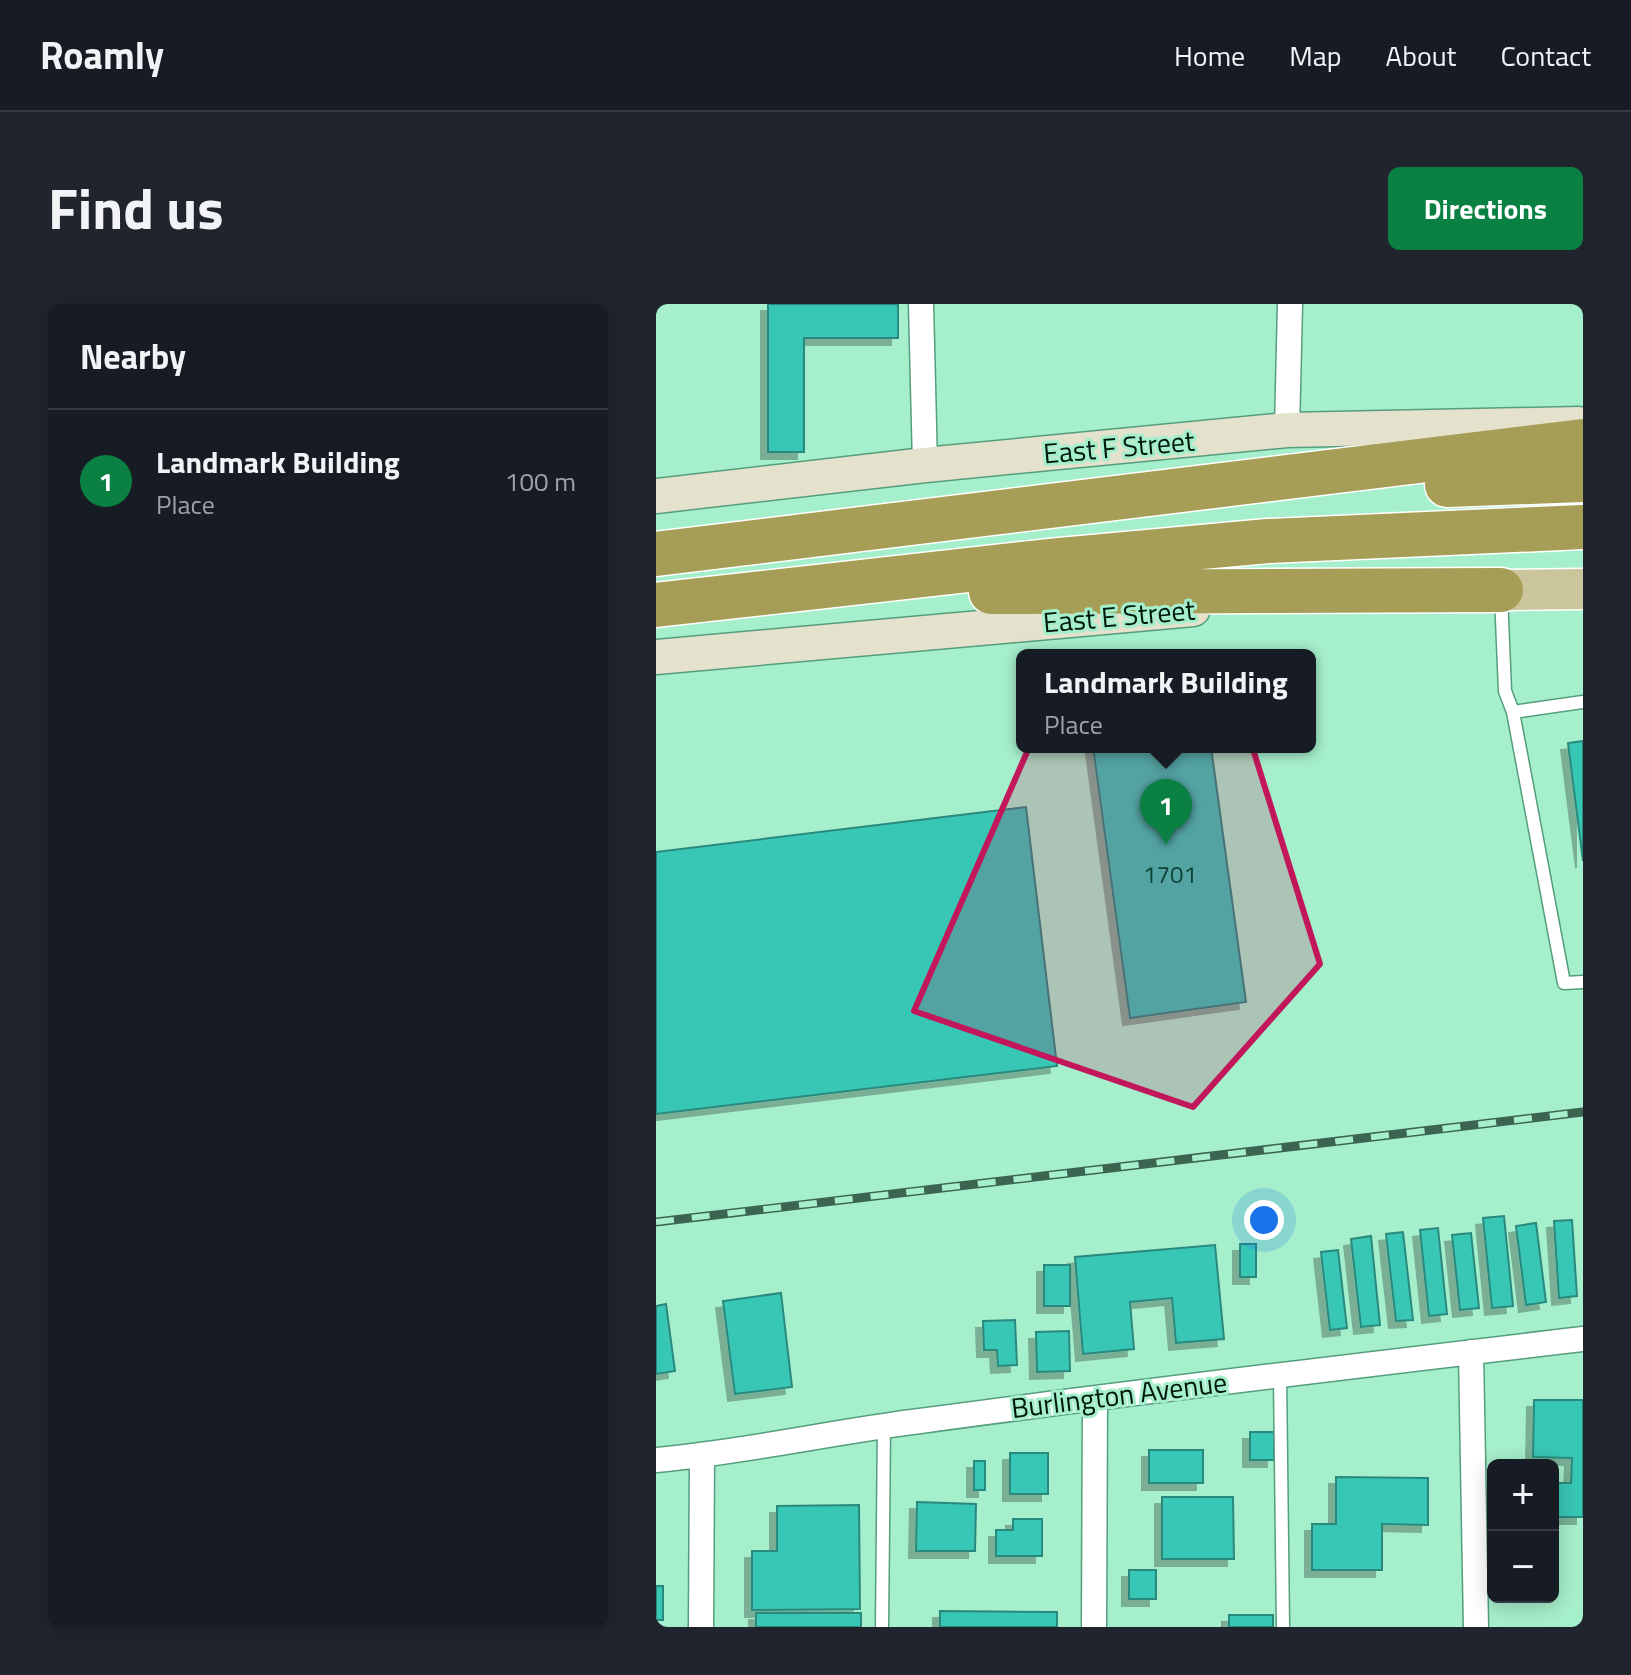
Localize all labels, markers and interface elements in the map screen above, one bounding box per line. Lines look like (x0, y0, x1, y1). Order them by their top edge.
text: Roamly (40, 26, 164, 84)
text: Home (1174, 34, 1245, 77)
text: Map (1289, 34, 1342, 77)
text: About (1386, 34, 1456, 77)
text: Contact (1500, 34, 1591, 77)
text: Find us (48, 166, 224, 251)
button: Directions (1388, 167, 1583, 250)
text: Nearby (80, 330, 186, 382)
street label: East F Street (1042, 418, 1197, 475)
text: Landmark Building (156, 439, 400, 485)
text: 1 (99, 462, 113, 501)
text: 100 m (505, 462, 576, 501)
text: Place (156, 485, 215, 524)
street label: East E Street (1041, 587, 1197, 644)
popup (1016, 649, 1316, 753)
text: Landmark Building (1044, 659, 1288, 705)
text: Place (1044, 705, 1103, 744)
pin: 1 (1140, 779, 1192, 845)
house number: 1701 (1143, 856, 1197, 892)
your location (1244, 1200, 1284, 1240)
street label: Burlington Avenue (1009, 1360, 1229, 1429)
map controls (1487, 1459, 1559, 1603)
button: + (1487, 1459, 1559, 1531)
button: − (1487, 1531, 1559, 1603)

